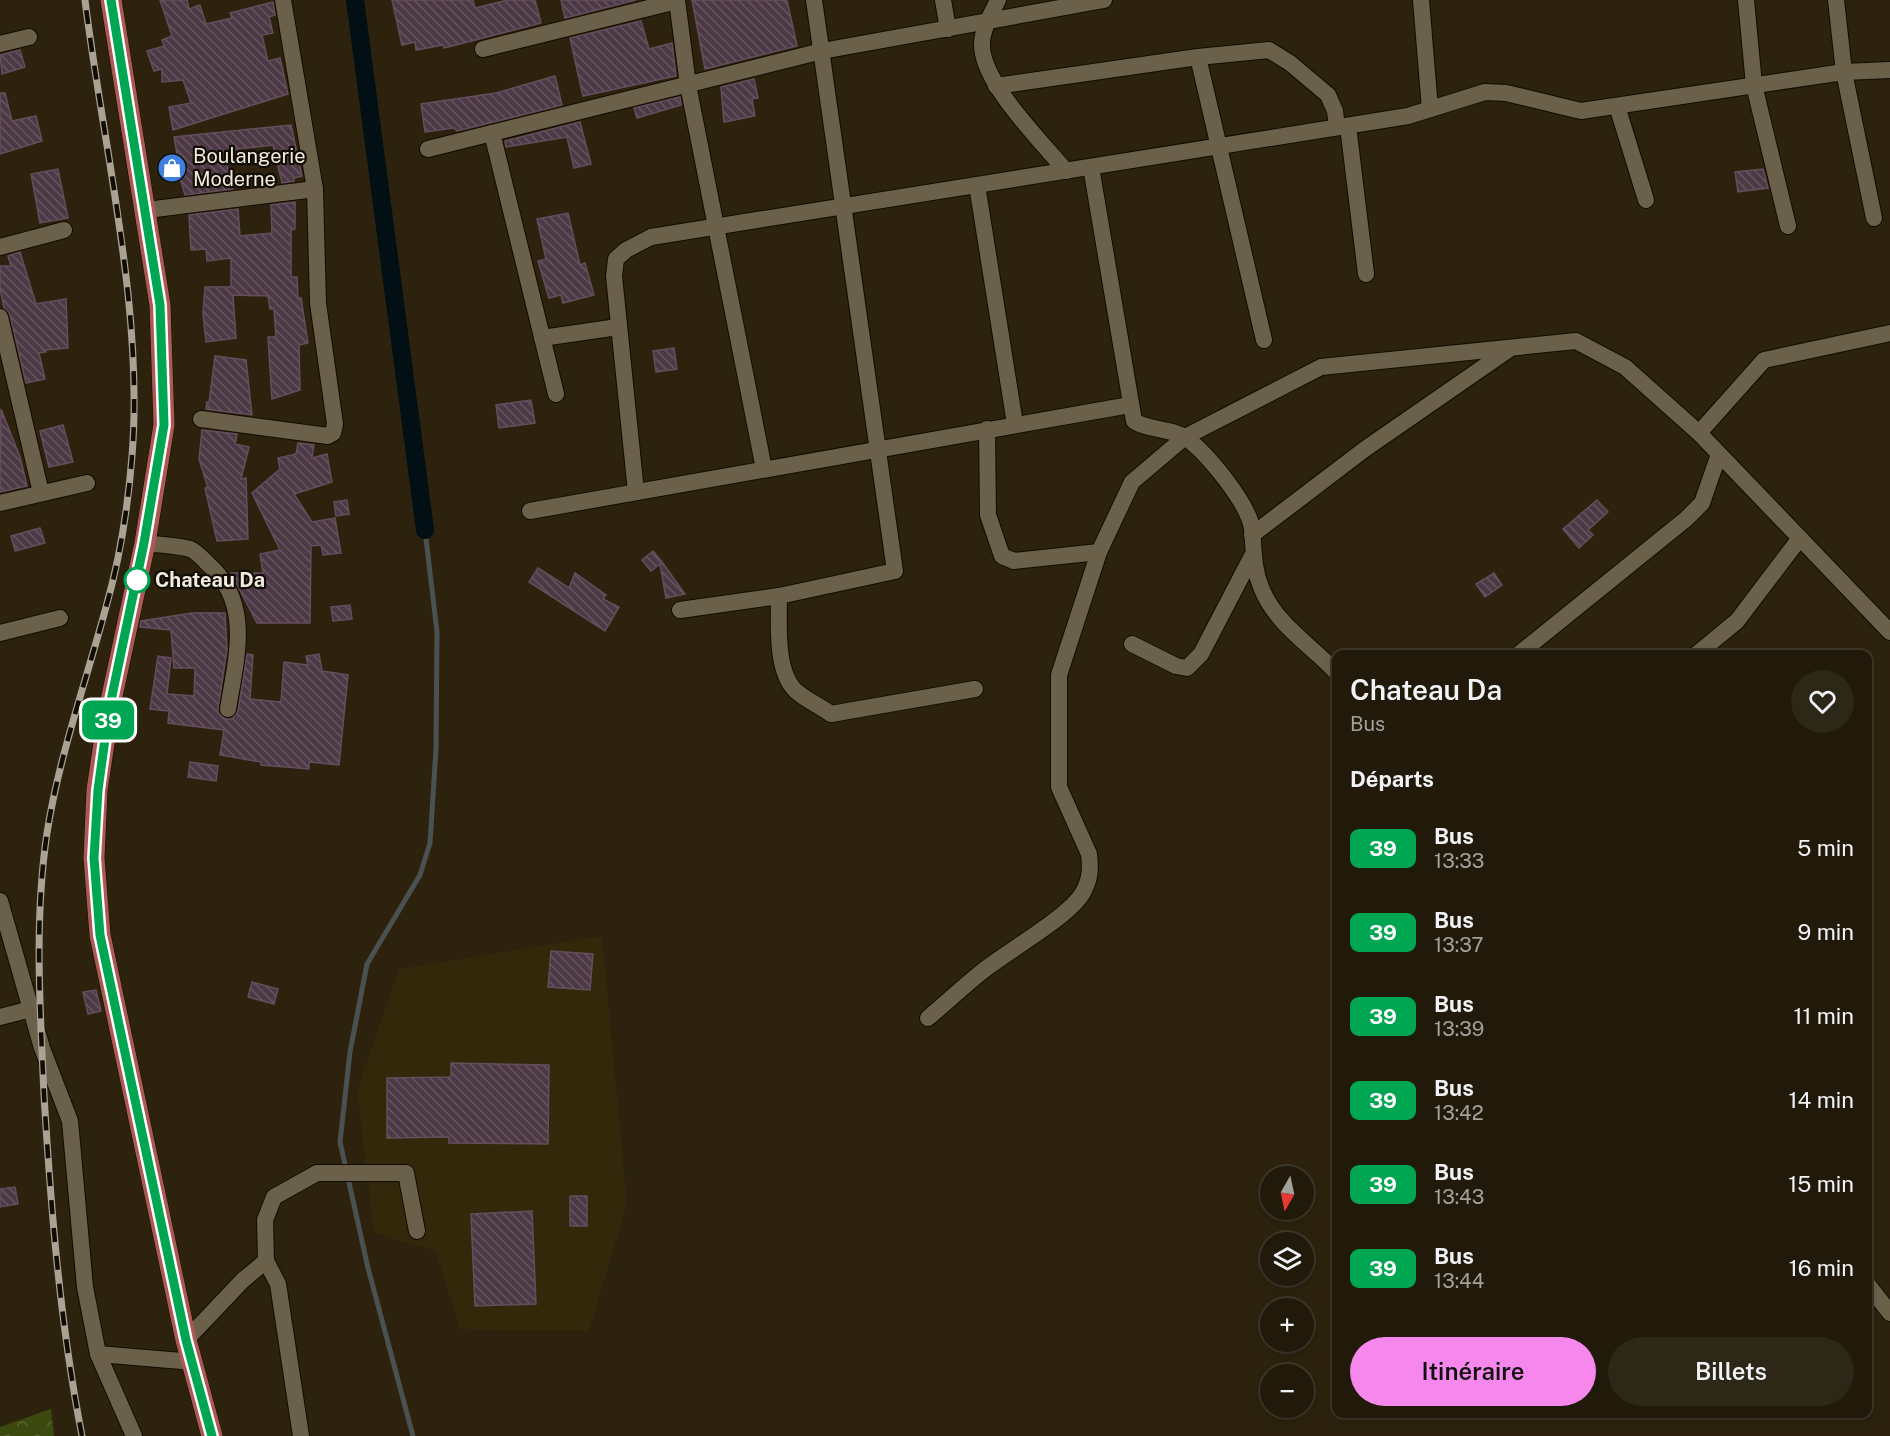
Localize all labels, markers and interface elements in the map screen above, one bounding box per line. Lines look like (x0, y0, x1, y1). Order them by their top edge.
place label: Boulangerie Moderne (193, 144, 306, 191)
shop icon: Boulangerie Moderne (156, 152, 188, 184)
marker: Chateau Da (124, 567, 150, 593)
place label: Chateau Da (155, 568, 265, 592)
button: heart (1791, 670, 1854, 733)
text: Chateau Da (1350, 673, 1502, 706)
line badge: 39 (81, 700, 135, 740)
text: 39 (94, 708, 122, 733)
text: Bus (1350, 712, 1385, 736)
text: Départs (1350, 766, 1434, 792)
text: Bus (1434, 823, 1474, 849)
text: 5 min (1797, 835, 1854, 861)
text: 39 (1369, 836, 1397, 861)
text: 13:33 (1434, 849, 1484, 873)
text: Bus (1434, 907, 1474, 933)
text: 9 min (1798, 919, 1854, 945)
text: 39 (1369, 920, 1397, 945)
text: 13:37 (1434, 933, 1484, 957)
text: Bus (1434, 991, 1474, 1017)
text: 11 min (1793, 1003, 1854, 1029)
text: 39 (1369, 1004, 1397, 1029)
text: 13:39 (1434, 1017, 1484, 1041)
text: Bus (1434, 1075, 1474, 1101)
text: 14 min (1789, 1087, 1854, 1113)
text: 39 (1369, 1088, 1397, 1113)
text: 13:42 (1434, 1101, 1484, 1125)
text: Bus (1434, 1159, 1474, 1185)
north arrow (1260, 1166, 1314, 1220)
map controls (1260, 1166, 1314, 1418)
text: 15 min (1788, 1171, 1854, 1197)
text: 39 (1369, 1172, 1397, 1197)
text: 13:43 (1434, 1185, 1484, 1209)
button: layers (1260, 1232, 1314, 1286)
text: Bus (1434, 1243, 1474, 1269)
text: 16 min (1789, 1255, 1854, 1281)
text: 39 (1369, 1256, 1397, 1281)
text: 13:44 (1434, 1269, 1484, 1293)
button: + (1260, 1298, 1314, 1352)
button: Itinéraire (1350, 1337, 1596, 1406)
button: Billets (1608, 1337, 1854, 1406)
button: − (1260, 1364, 1314, 1418)

